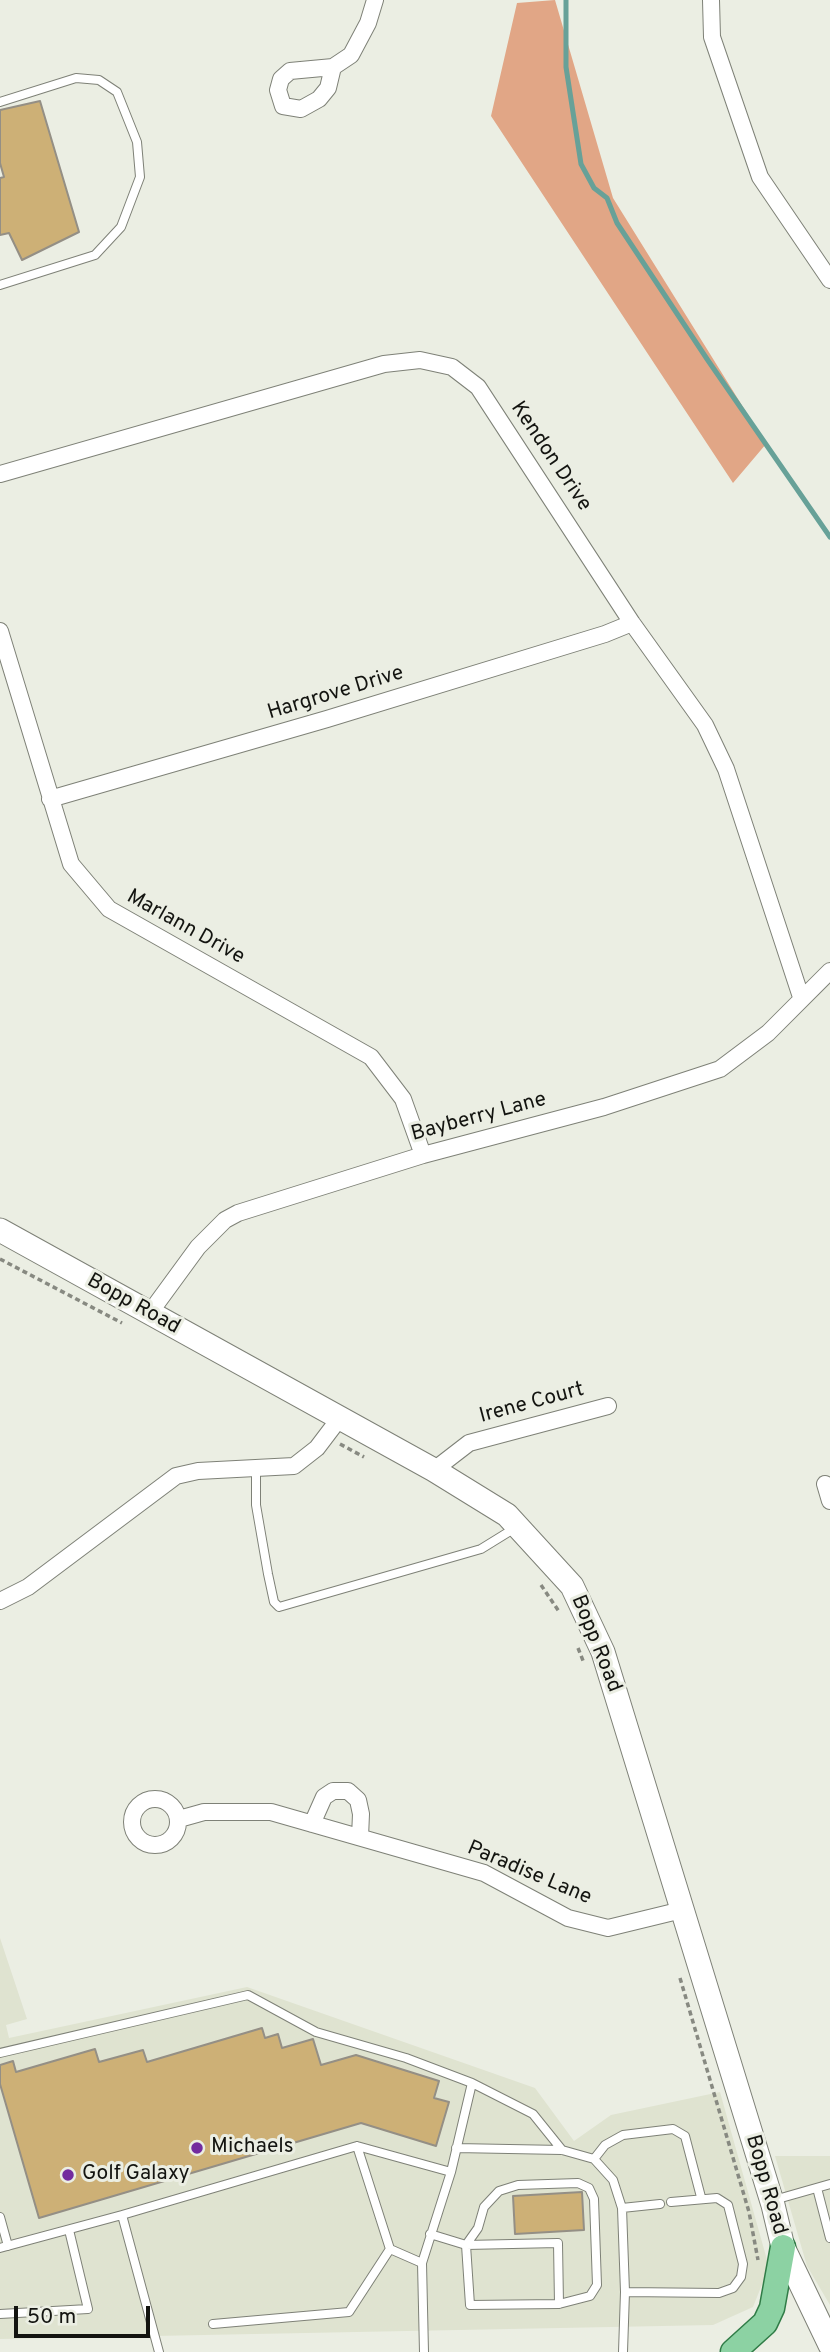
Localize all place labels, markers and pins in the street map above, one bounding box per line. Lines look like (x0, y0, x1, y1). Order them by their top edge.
place label: Michaels (211, 2135, 294, 2161)
marker: Michaels (189, 2140, 205, 2156)
place label: Golf Galaxy (82, 2162, 190, 2188)
marker: Golf Galaxy (60, 2167, 76, 2183)

